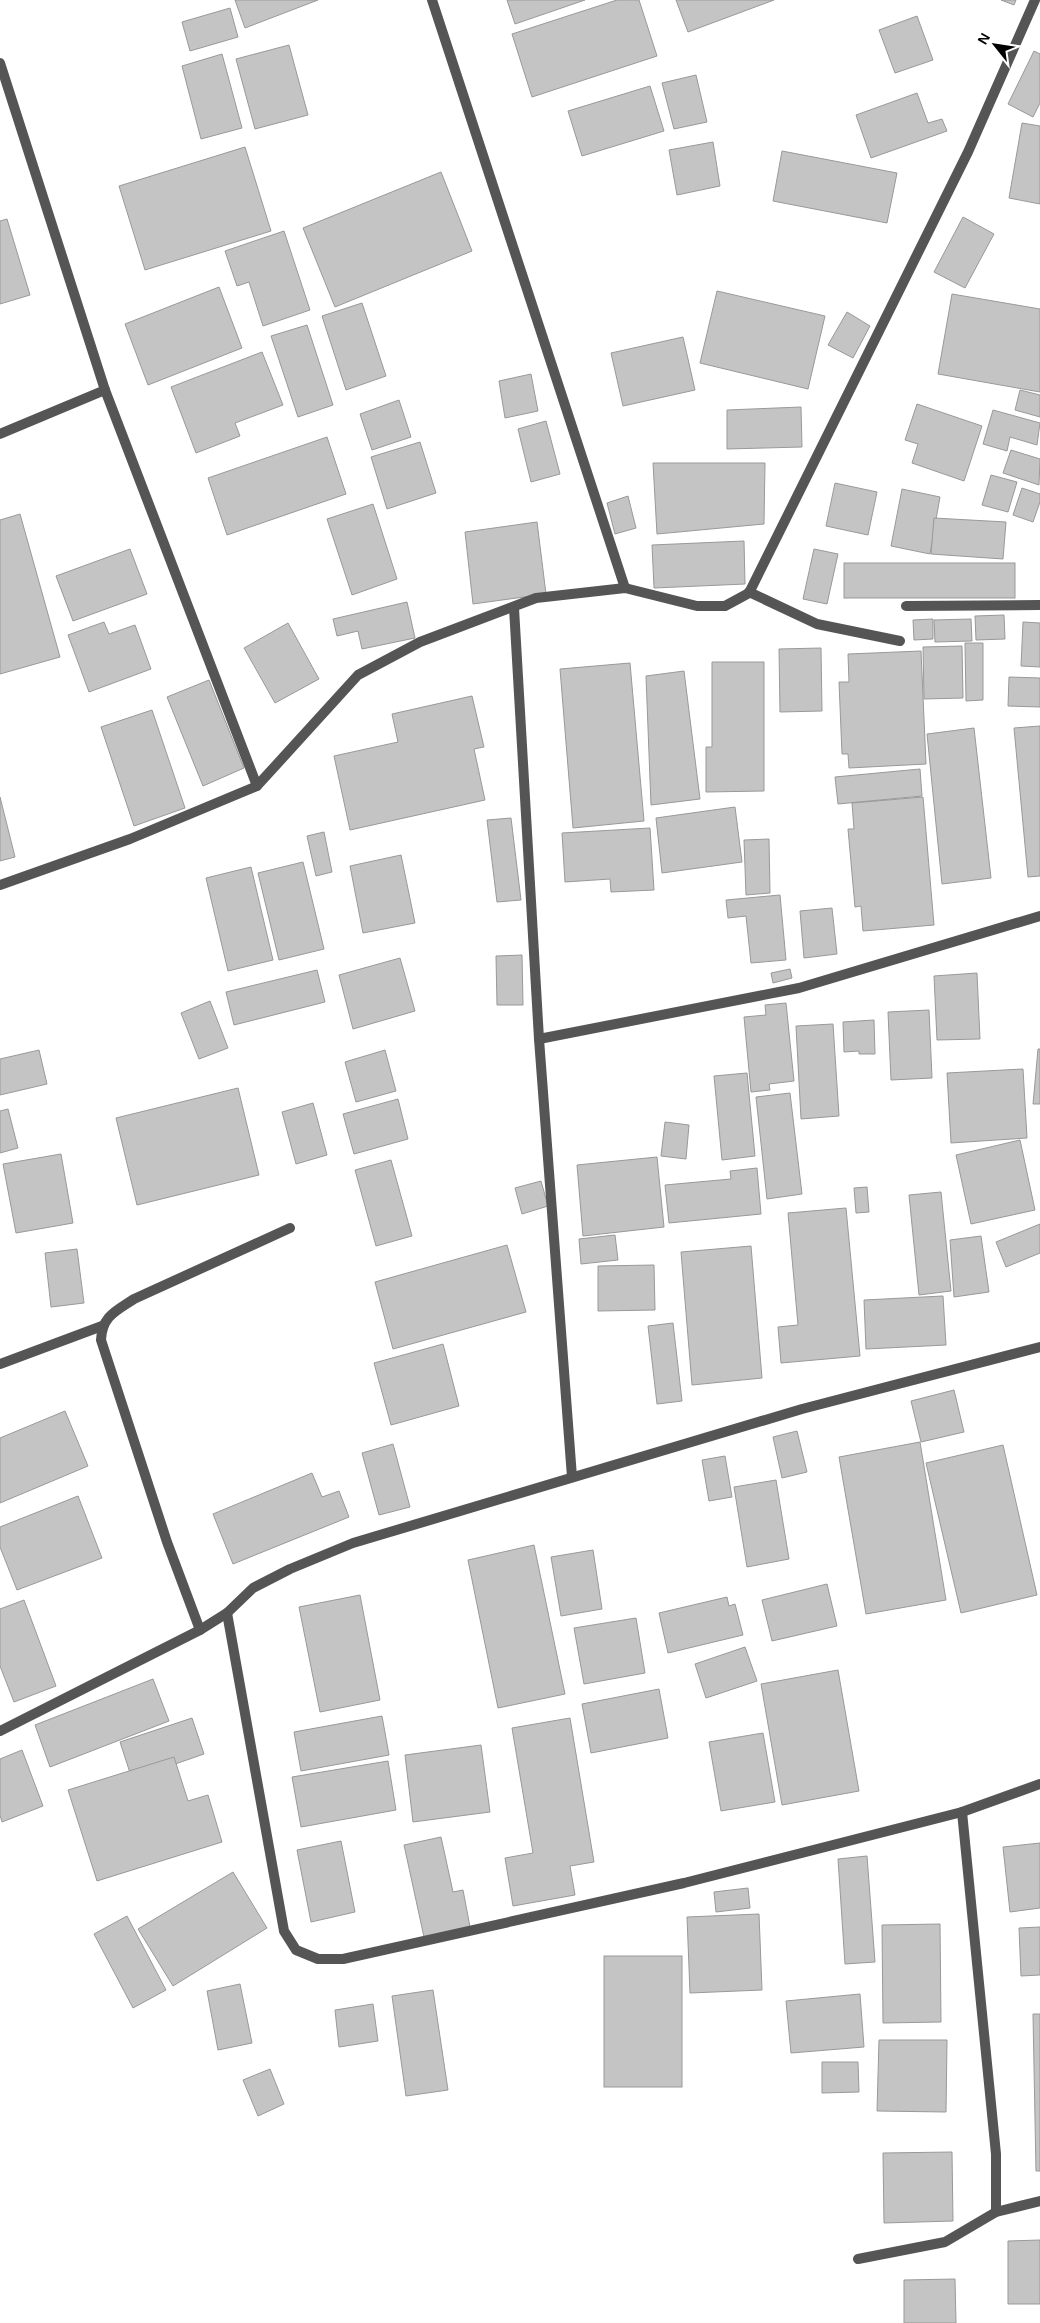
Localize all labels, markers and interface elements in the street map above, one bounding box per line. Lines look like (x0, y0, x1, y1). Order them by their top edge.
north arrow (970, 20, 1020, 70)
text: N (974, 30, 993, 47)

